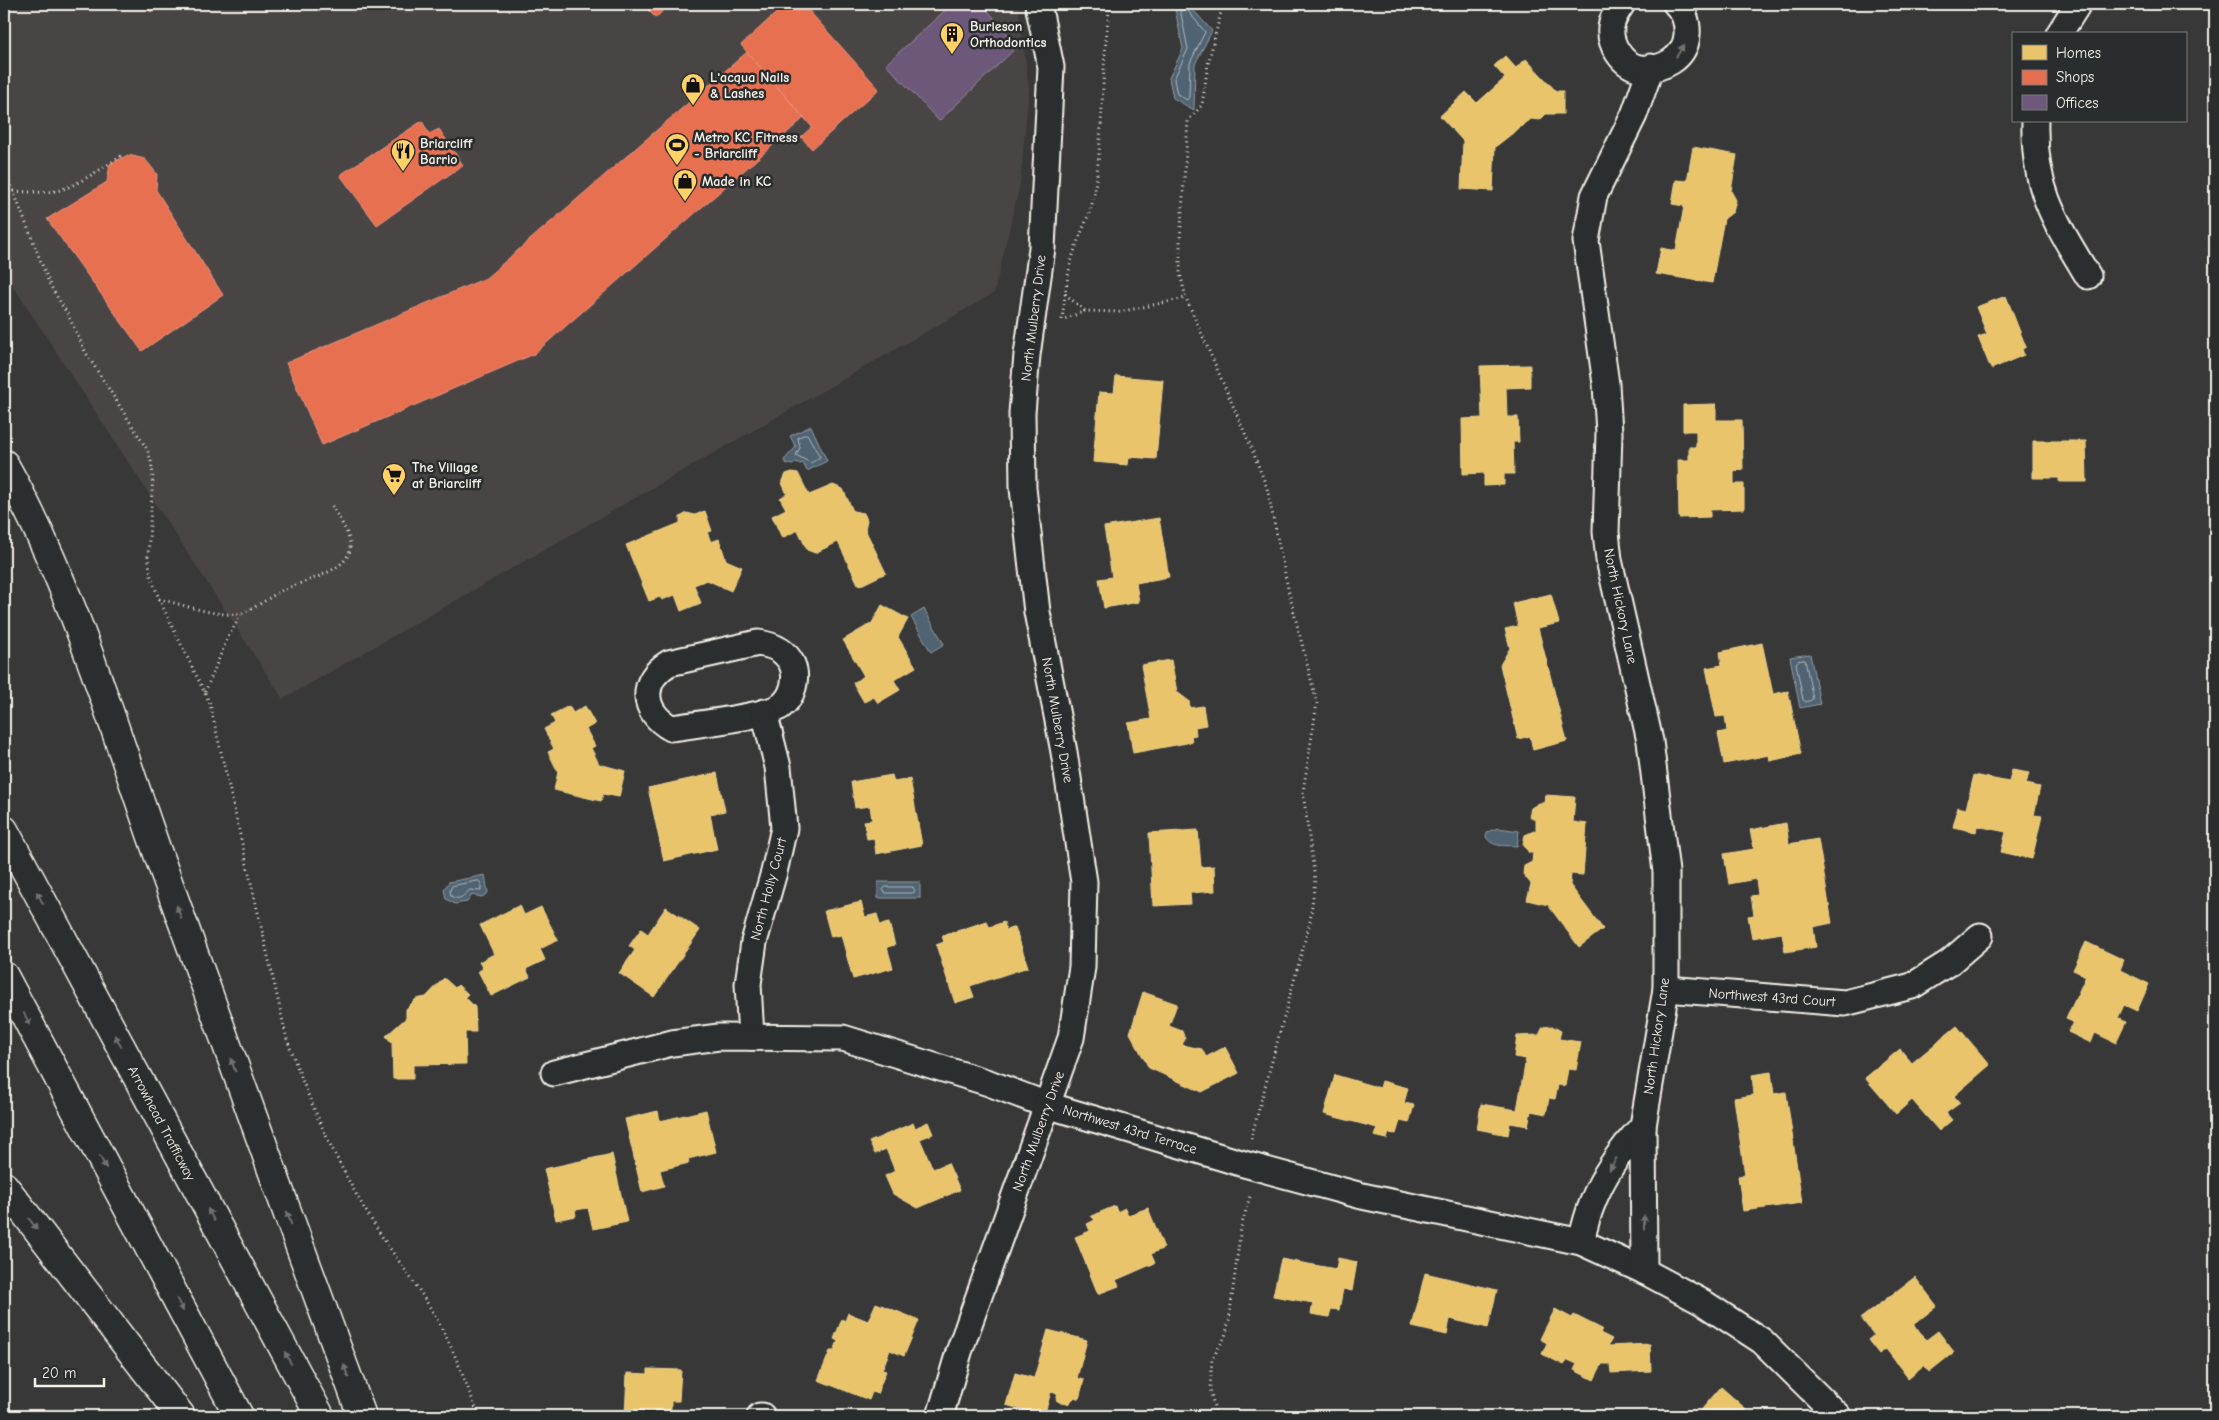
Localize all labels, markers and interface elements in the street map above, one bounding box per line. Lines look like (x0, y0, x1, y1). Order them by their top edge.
place label: Burleson Orthodontics (970, 18, 1047, 51)
building icon: Burleson Orthodontics (939, 21, 965, 55)
legend (2012, 32, 2186, 122)
one-way arrow (1676, 44, 1685, 57)
text: Homes (2056, 44, 2101, 62)
text: Shops (2056, 68, 2094, 86)
place label: L'acqua Nails & Lashes (710, 69, 789, 102)
shop icon: L'acqua Nails & Lashes (680, 72, 706, 106)
text: Offices (2056, 94, 2098, 112)
place label: Metro KC Fitness - Briarcliff (694, 129, 798, 162)
sports icon: Metro KC Fitness - Briarcliff (664, 132, 690, 166)
place label: Briarcliff Barrio (420, 135, 473, 168)
restaurant icon: Briarcliff Barrio (390, 138, 416, 172)
shop icon: Made in KC (672, 168, 698, 202)
place label: Made in KC (702, 173, 772, 190)
street label: North Mulberry Drive (1017, 254, 1050, 382)
place label: The Village at Briarcliff (412, 459, 481, 492)
supermarket icon: The Village at Briarcliff (381, 462, 407, 496)
street label: North Hickory Lane (1600, 547, 1641, 665)
street label: North Mulberry Drive (1038, 656, 1077, 784)
street label: North Holly Court (747, 835, 791, 942)
one-way arrow (36, 891, 45, 905)
one-way arrow (175, 905, 182, 920)
street label: North Hickory Lane (1640, 977, 1673, 1095)
street label: Northwest 43rd Court (1708, 985, 1837, 1010)
one-way arrow (23, 1011, 31, 1026)
one-way arrow (113, 1034, 122, 1048)
one-way arrow (229, 1058, 236, 1073)
street label: Arrowhead Trafficway (124, 1063, 199, 1184)
street label: North Mulberry Drive (1009, 1069, 1068, 1194)
street label: Northwest 43rd Terrace (1061, 1101, 1199, 1158)
one-way arrow (99, 1155, 107, 1169)
one-way arrow (1609, 1157, 1618, 1170)
one-way arrow (207, 1208, 215, 1222)
one-way arrow (285, 1210, 293, 1225)
one-way arrow (1640, 1214, 1648, 1230)
one-way arrow (28, 1217, 39, 1230)
one-way arrow (176, 1298, 184, 1313)
one-way arrow (284, 1351, 292, 1365)
scale bar (35, 1355, 104, 1387)
one-way arrow (341, 1363, 349, 1378)
text: 20 m (42, 1364, 76, 1382)

